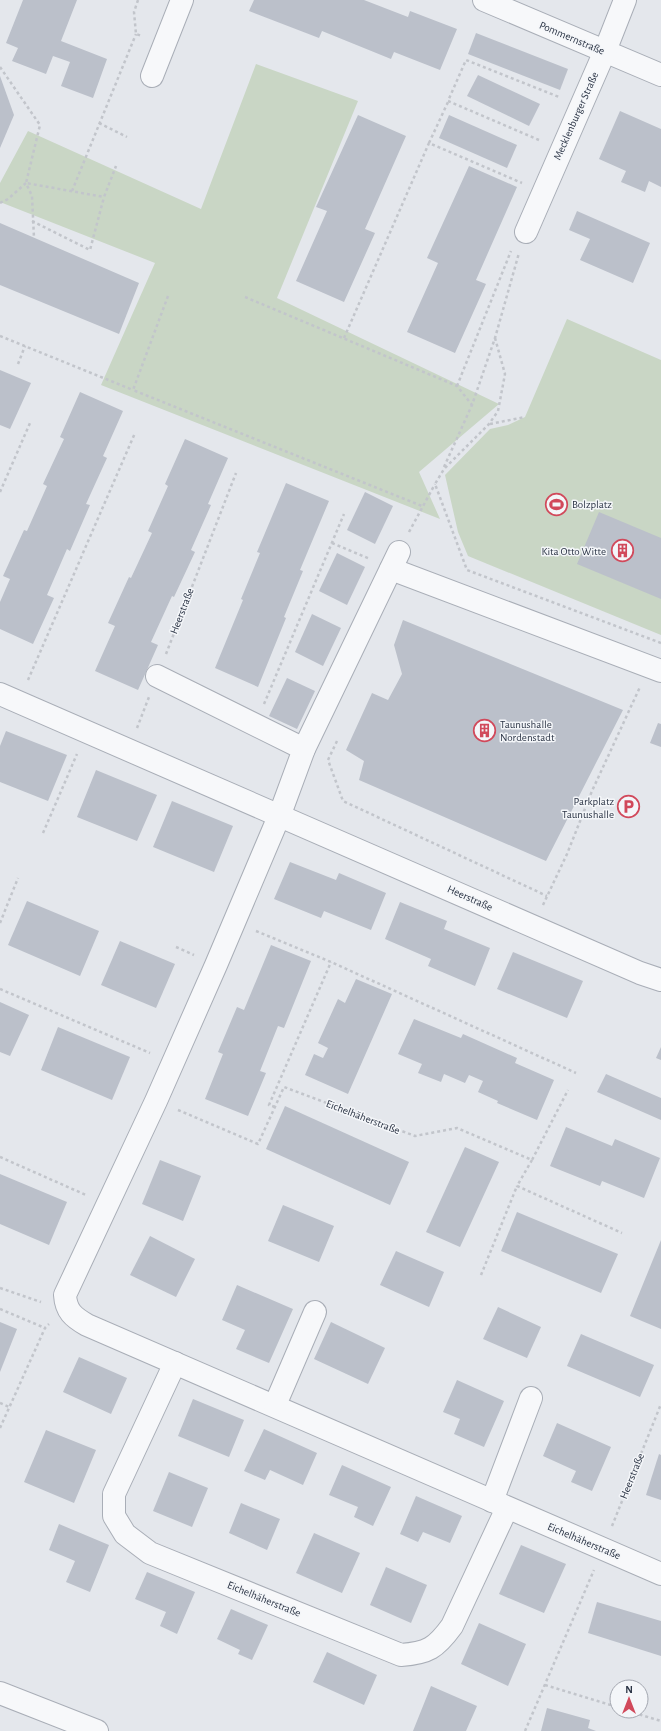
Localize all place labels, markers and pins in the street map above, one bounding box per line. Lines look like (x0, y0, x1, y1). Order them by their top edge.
sports icon: Bolzplatz (543, 491, 569, 517)
place label: Bolzplatz (572, 499, 612, 510)
building icon: Kita Otto Witte (609, 538, 635, 564)
place label: Kita Otto Witte (541, 546, 606, 557)
building icon: Taunushalle Nordenstadt (471, 717, 497, 743)
place label: Taunushalle Nordenstadt (500, 719, 555, 743)
parking icon: Parkplatz Taunushalle (616, 794, 642, 820)
place label: Parkplatz Taunushalle (562, 796, 614, 820)

